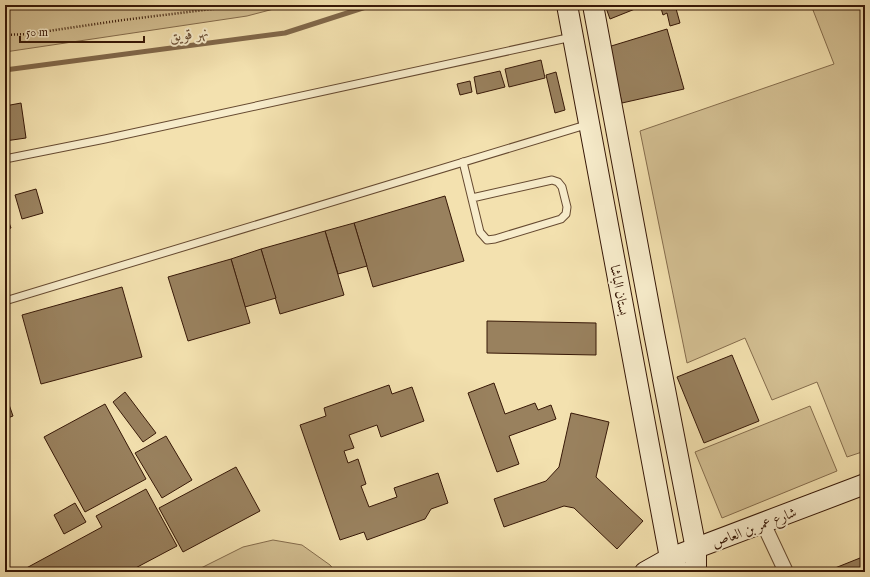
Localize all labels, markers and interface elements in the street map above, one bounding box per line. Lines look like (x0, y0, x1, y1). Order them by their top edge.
scale bar (20, 18, 144, 44)
water label: نهر قويق (168, 23, 210, 46)
text: 50 m (26, 25, 48, 40)
street label: بستان الباشا (605, 263, 633, 317)
street label: شارع عمر بن العاص (709, 503, 800, 554)

